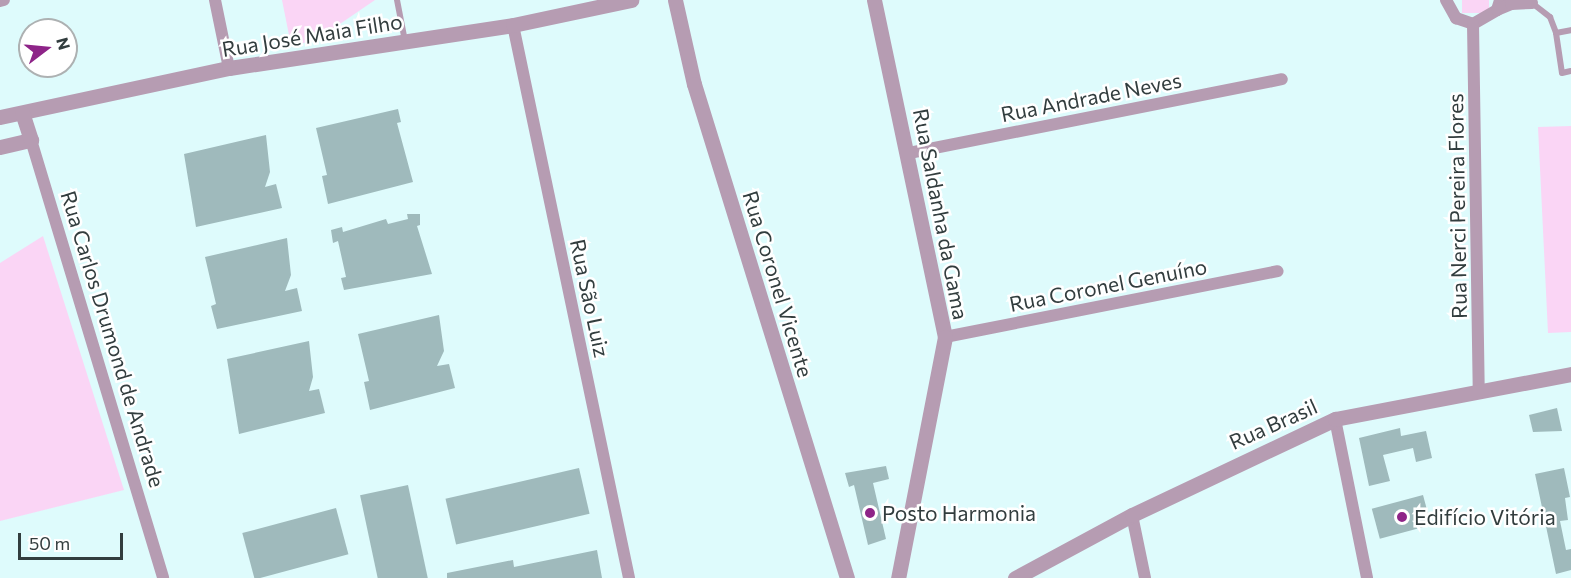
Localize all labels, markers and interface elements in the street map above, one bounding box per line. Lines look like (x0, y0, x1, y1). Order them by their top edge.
street label: Rua José Maia Filho (220, 8, 404, 62)
north arrow (18, 18, 78, 78)
text: N (53, 35, 75, 52)
street label: Rua Andrade Neves (999, 67, 1183, 127)
street label: Rua Nerci Pereira Flores (1442, 93, 1472, 319)
street label: Rua Saldanha da Gama (908, 106, 974, 322)
street label: Rua Carlos Drumond de Andrade (56, 188, 170, 490)
street label: Rua Coronel Vicente (738, 188, 818, 380)
street label: Rua São Luiz (565, 237, 615, 359)
street label: Rua Coronel Genuíno (1007, 253, 1209, 317)
street label: Rua Brasil (1225, 393, 1321, 455)
place label: Posto Harmonia (882, 500, 1036, 526)
place label: Edifício Vitória (1414, 504, 1556, 530)
marker: Posto Harmonia (863, 506, 877, 520)
marker: Edifício Vitória (1395, 510, 1409, 524)
scale bar (21, 521, 126, 559)
text: 50 m (29, 532, 70, 554)

